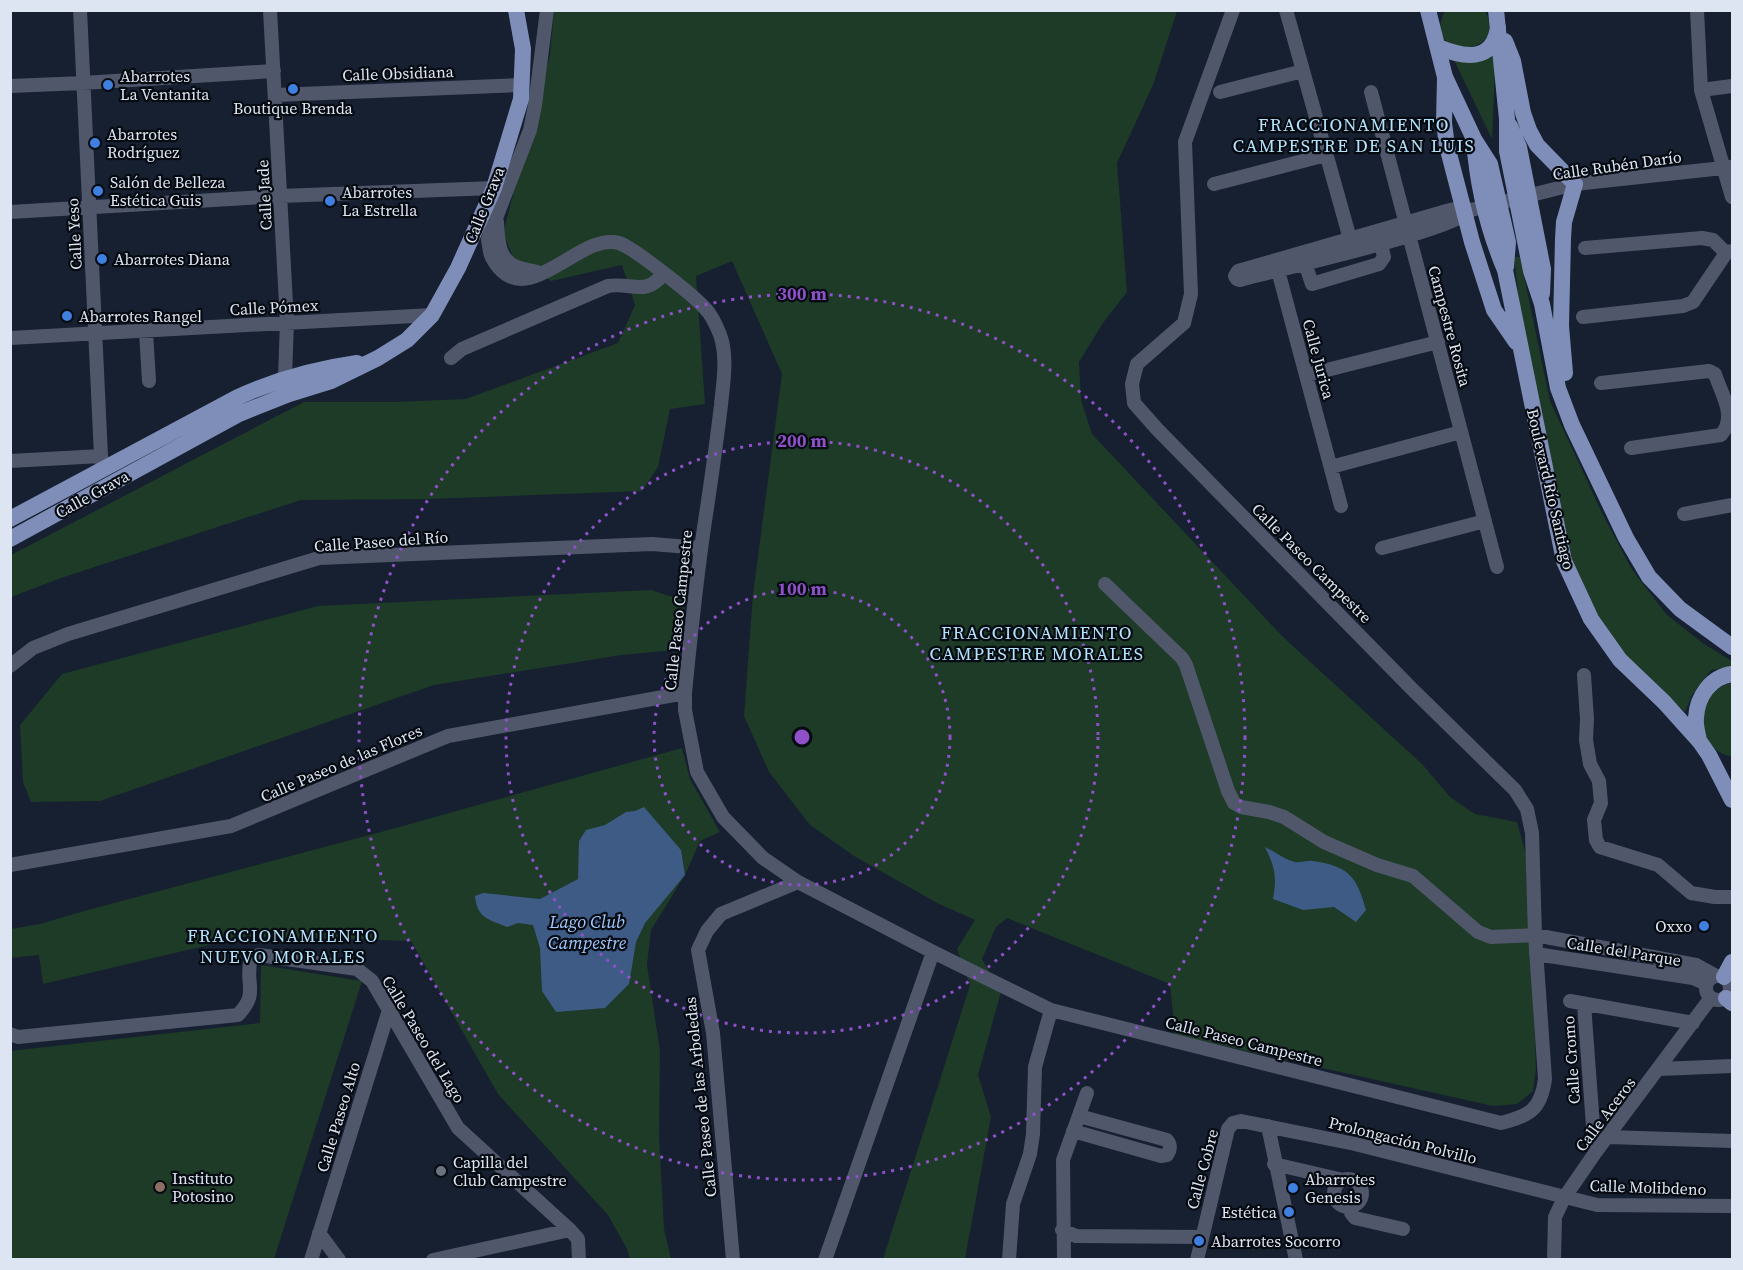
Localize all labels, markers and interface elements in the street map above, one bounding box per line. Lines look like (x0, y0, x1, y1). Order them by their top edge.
street label: Calle Obsidiana (342, 60, 455, 86)
place label: Abarrotes La Ventanita (120, 65, 210, 105)
marker: Abarrotes La Ventanita (101, 78, 115, 92)
marker: Boutique Brenda (286, 82, 300, 96)
place label: Boutique Brenda (233, 97, 354, 119)
district label: FRACCIONAMIENTO CAMPESTRE DE SAN LUIS (1233, 112, 1475, 158)
place label: Abarrotes Rodríguez (107, 123, 180, 163)
marker: Abarrotes Rodríguez (88, 136, 102, 150)
street label: Calle Rubén Darío (1551, 145, 1683, 185)
street label: Calle Jade (251, 159, 277, 231)
street label: Calle Grava (459, 163, 510, 247)
place label: Salón de Belleza Estética Guis (110, 171, 226, 211)
place label: Abarrotes La Estrella (342, 181, 418, 221)
marker: Salón de Belleza Estética Guis (91, 184, 105, 198)
marker: Abarrotes La Estrella (323, 194, 337, 208)
street label: Calle Yeso (61, 197, 87, 270)
place label: Abarrotes Diana (114, 248, 231, 270)
marker: Abarrotes Diana (95, 252, 109, 266)
street label: Campestre Rosita (1423, 263, 1477, 390)
text: 300 m (777, 281, 827, 306)
street label: Calle Pómex (229, 294, 319, 320)
place label: Abarrotes Rangel (79, 305, 202, 327)
marker: Abarrotes Rangel (60, 309, 74, 323)
street label: Calle Jurica (1298, 317, 1340, 402)
street label: Boulevard Río Santiago (1522, 406, 1580, 572)
text: 200 m (777, 428, 827, 453)
street label: Calle Grava (51, 464, 133, 523)
street label: Calle Paseo Campestre (1247, 498, 1377, 628)
street label: Calle Paseo del Río (313, 525, 449, 557)
street label: Calle Paseo Campestre (659, 528, 697, 692)
text: 100 m (777, 576, 827, 601)
district label: FRACCIONAMIENTO CAMPESTRE MORALES (929, 620, 1145, 666)
street label: Calle Paseo de las Flores (257, 719, 425, 807)
centre of rings (792, 727, 812, 747)
water label: Lago Club Campestre (548, 909, 627, 955)
place label: Oxxo (1655, 915, 1692, 937)
marker: Oxxo (1697, 919, 1711, 933)
district label: FRACCIONAMIENTO NUEVO MORALES (187, 923, 379, 969)
street label: Calle del Parque (1565, 931, 1683, 971)
street label: Calle Paseo del Lago (377, 971, 471, 1107)
street label: Calle Paseo de las Arboledas (679, 996, 721, 1198)
street label: Calle Paseo Campestre (1163, 1011, 1325, 1071)
street label: Calle Cromo (1557, 1015, 1585, 1105)
street label: Calle Paseo Alto (311, 1059, 365, 1175)
street label: Calle Aceros (1570, 1072, 1640, 1156)
street label: Prolongación Polvillo (1327, 1111, 1480, 1169)
street label: Calle Cobre (1181, 1126, 1223, 1212)
place label: Capilla del Club Campestre (453, 1151, 567, 1191)
marker: Capilla del Club Campestre (434, 1164, 448, 1178)
place label: Instituto Potosino (172, 1167, 234, 1207)
place label: Abarrotes Genesis (1305, 1168, 1375, 1208)
street label: Calle Molibdeno (1589, 1174, 1707, 1200)
marker: Instituto Potosino (153, 1180, 167, 1194)
marker: Abarrotes Genesis (1286, 1181, 1300, 1195)
place label: Estética (1221, 1201, 1278, 1223)
marker: Estética (1282, 1205, 1296, 1219)
place label: Abarrotes Socorro (1211, 1230, 1341, 1252)
marker: Abarrotes Socorro (1192, 1234, 1206, 1248)

